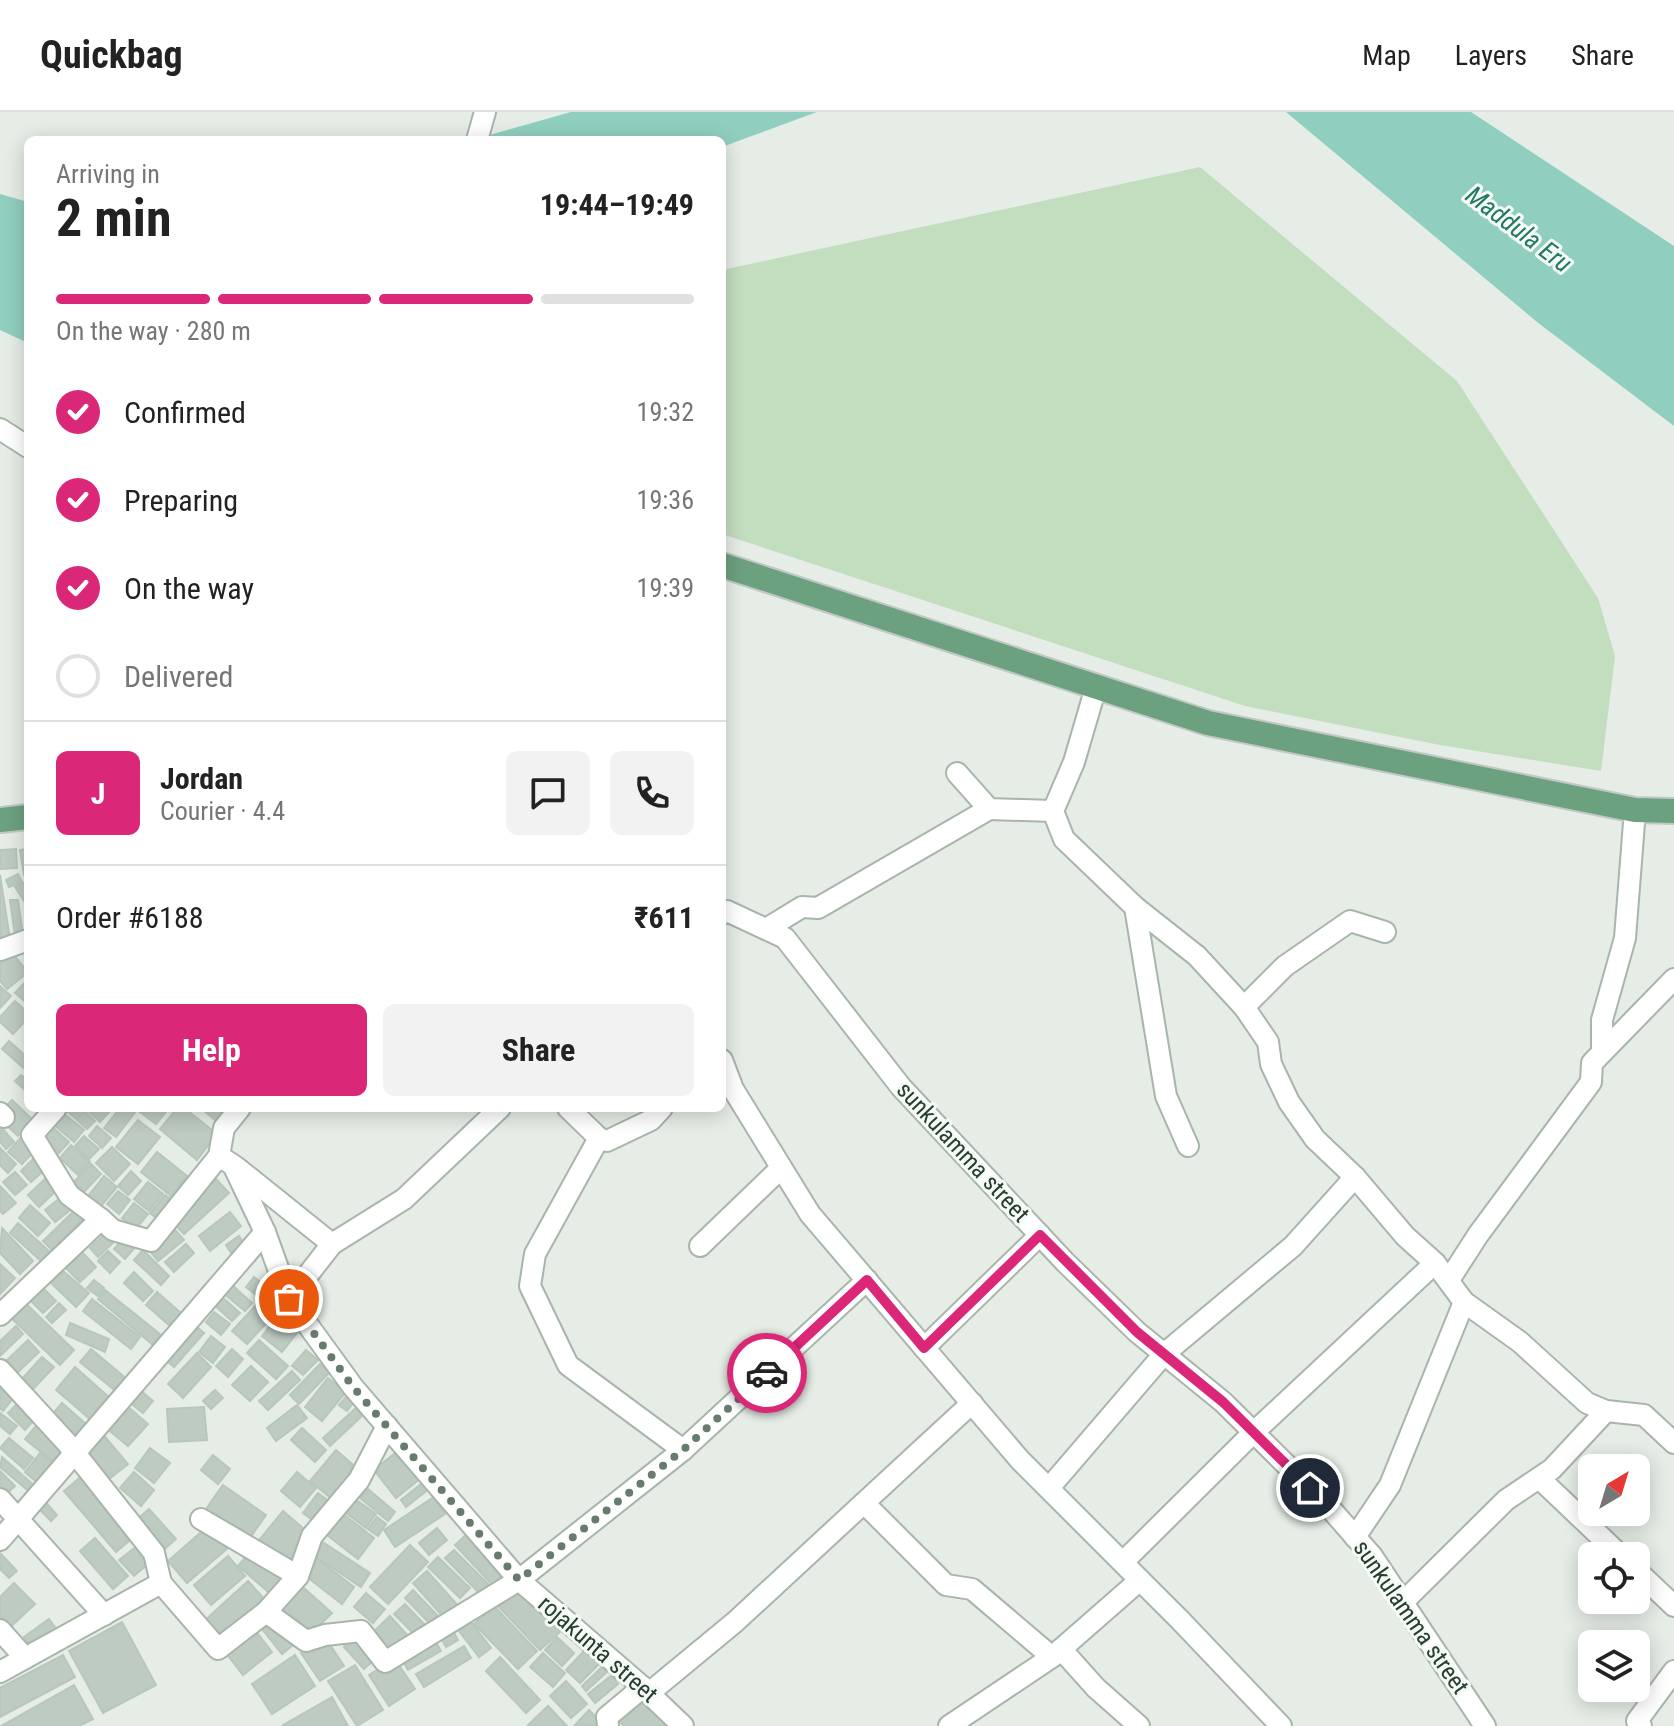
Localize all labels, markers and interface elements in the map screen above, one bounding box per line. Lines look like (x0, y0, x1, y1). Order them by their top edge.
text: Quickbag (40, 33, 183, 77)
text: Map (1362, 39, 1411, 72)
text: Layers (1455, 39, 1527, 72)
text: Share (1571, 39, 1634, 72)
text: Arriving in (56, 159, 160, 189)
water label: Maddula Eru (1460, 180, 1578, 278)
text: 19:44–19:49 (540, 187, 694, 222)
text: 2 min (56, 188, 172, 249)
text: On the way · 280 m (56, 316, 251, 346)
icon: check (56, 390, 100, 434)
text: Confirmed (124, 395, 246, 430)
text: 19:32 (637, 397, 694, 427)
icon: check (56, 478, 100, 522)
text: Preparing (124, 483, 238, 518)
text: 19:36 (637, 485, 694, 515)
icon: check (56, 566, 100, 610)
text: On the way (124, 571, 254, 606)
text: 19:39 (637, 573, 694, 603)
text: Delivered (124, 659, 233, 694)
button: chat (506, 751, 590, 835)
button: phone (610, 751, 694, 835)
text: Jordan (160, 761, 243, 796)
text: J (91, 776, 105, 811)
text: Courier · 4.4 (160, 796, 285, 826)
text: Order #6188 (56, 900, 204, 935)
text: ₹611 (634, 900, 694, 935)
button: Help (56, 1004, 367, 1096)
button: Share (383, 1004, 694, 1096)
street label: sunkulamma street (891, 1076, 1035, 1228)
pin (255, 1265, 323, 1333)
icon: bag (267, 1277, 311, 1321)
courier (727, 1333, 807, 1413)
icon: car (745, 1351, 789, 1395)
pin (1276, 1454, 1344, 1522)
north arrow (1578, 1454, 1650, 1526)
map controls (1578, 1454, 1650, 1702)
icon: home (1288, 1466, 1332, 1510)
street label: sunkulamma street (1347, 1535, 1475, 1699)
button: locate (1578, 1542, 1650, 1614)
street label: rojakunta street (533, 1590, 663, 1708)
button: layers (1578, 1630, 1650, 1702)

